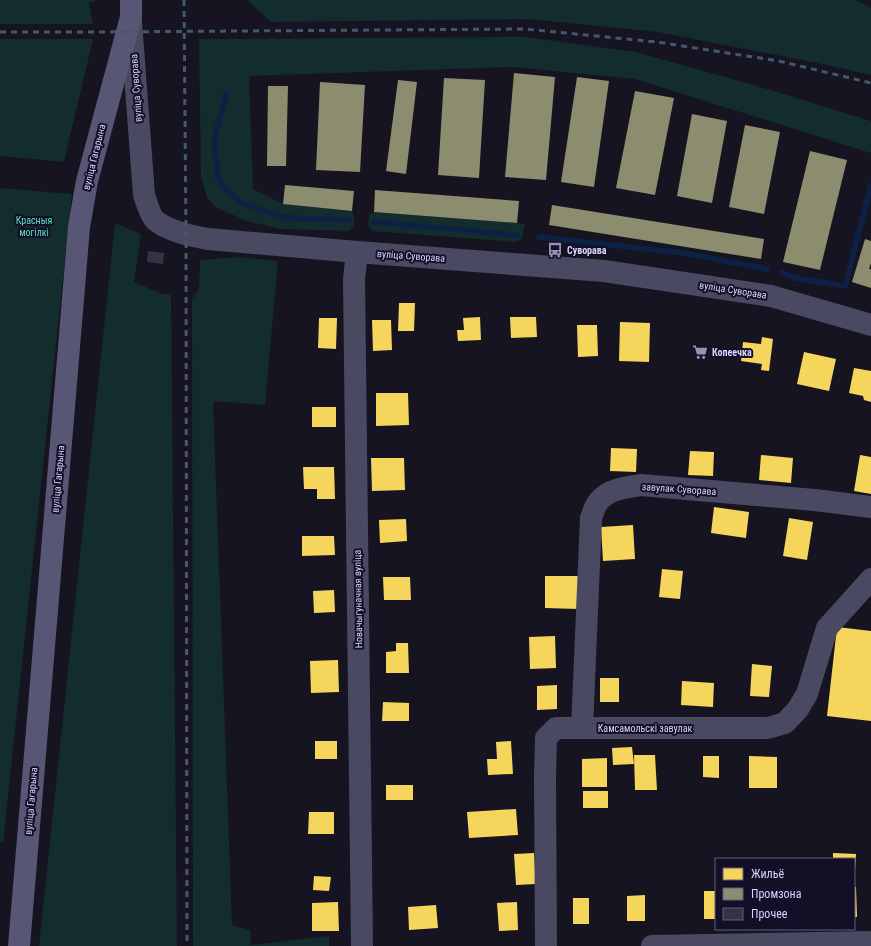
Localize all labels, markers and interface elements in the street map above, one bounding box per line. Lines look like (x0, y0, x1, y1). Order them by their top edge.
street label: вуліца Суворава (128, 53, 144, 122)
street label: вуліца Гагарына (81, 123, 108, 191)
park label: Красныя могілкі (16, 215, 52, 238)
bus stop icon: Суворава (546, 241, 564, 259)
place label: Суворава (567, 245, 607, 256)
street label: вуліца Суворава (377, 248, 446, 264)
street label: вуліца Суворава (699, 279, 768, 301)
supermarket icon: Копеечка (691, 343, 709, 361)
place label: Копеечка (712, 347, 752, 358)
street label: вуліца Гагарына (50, 445, 66, 513)
street label: завулак Суворава (641, 481, 717, 497)
street label: Новачыгуначная вуліца (352, 549, 364, 648)
street label: Камсамольскі завулак (598, 723, 692, 734)
street label: вуліца Гагарына (23, 767, 39, 835)
legend (715, 858, 855, 930)
text: Жильё (751, 867, 784, 881)
text: Промзона (751, 887, 802, 901)
text: Прочее (751, 907, 788, 921)

